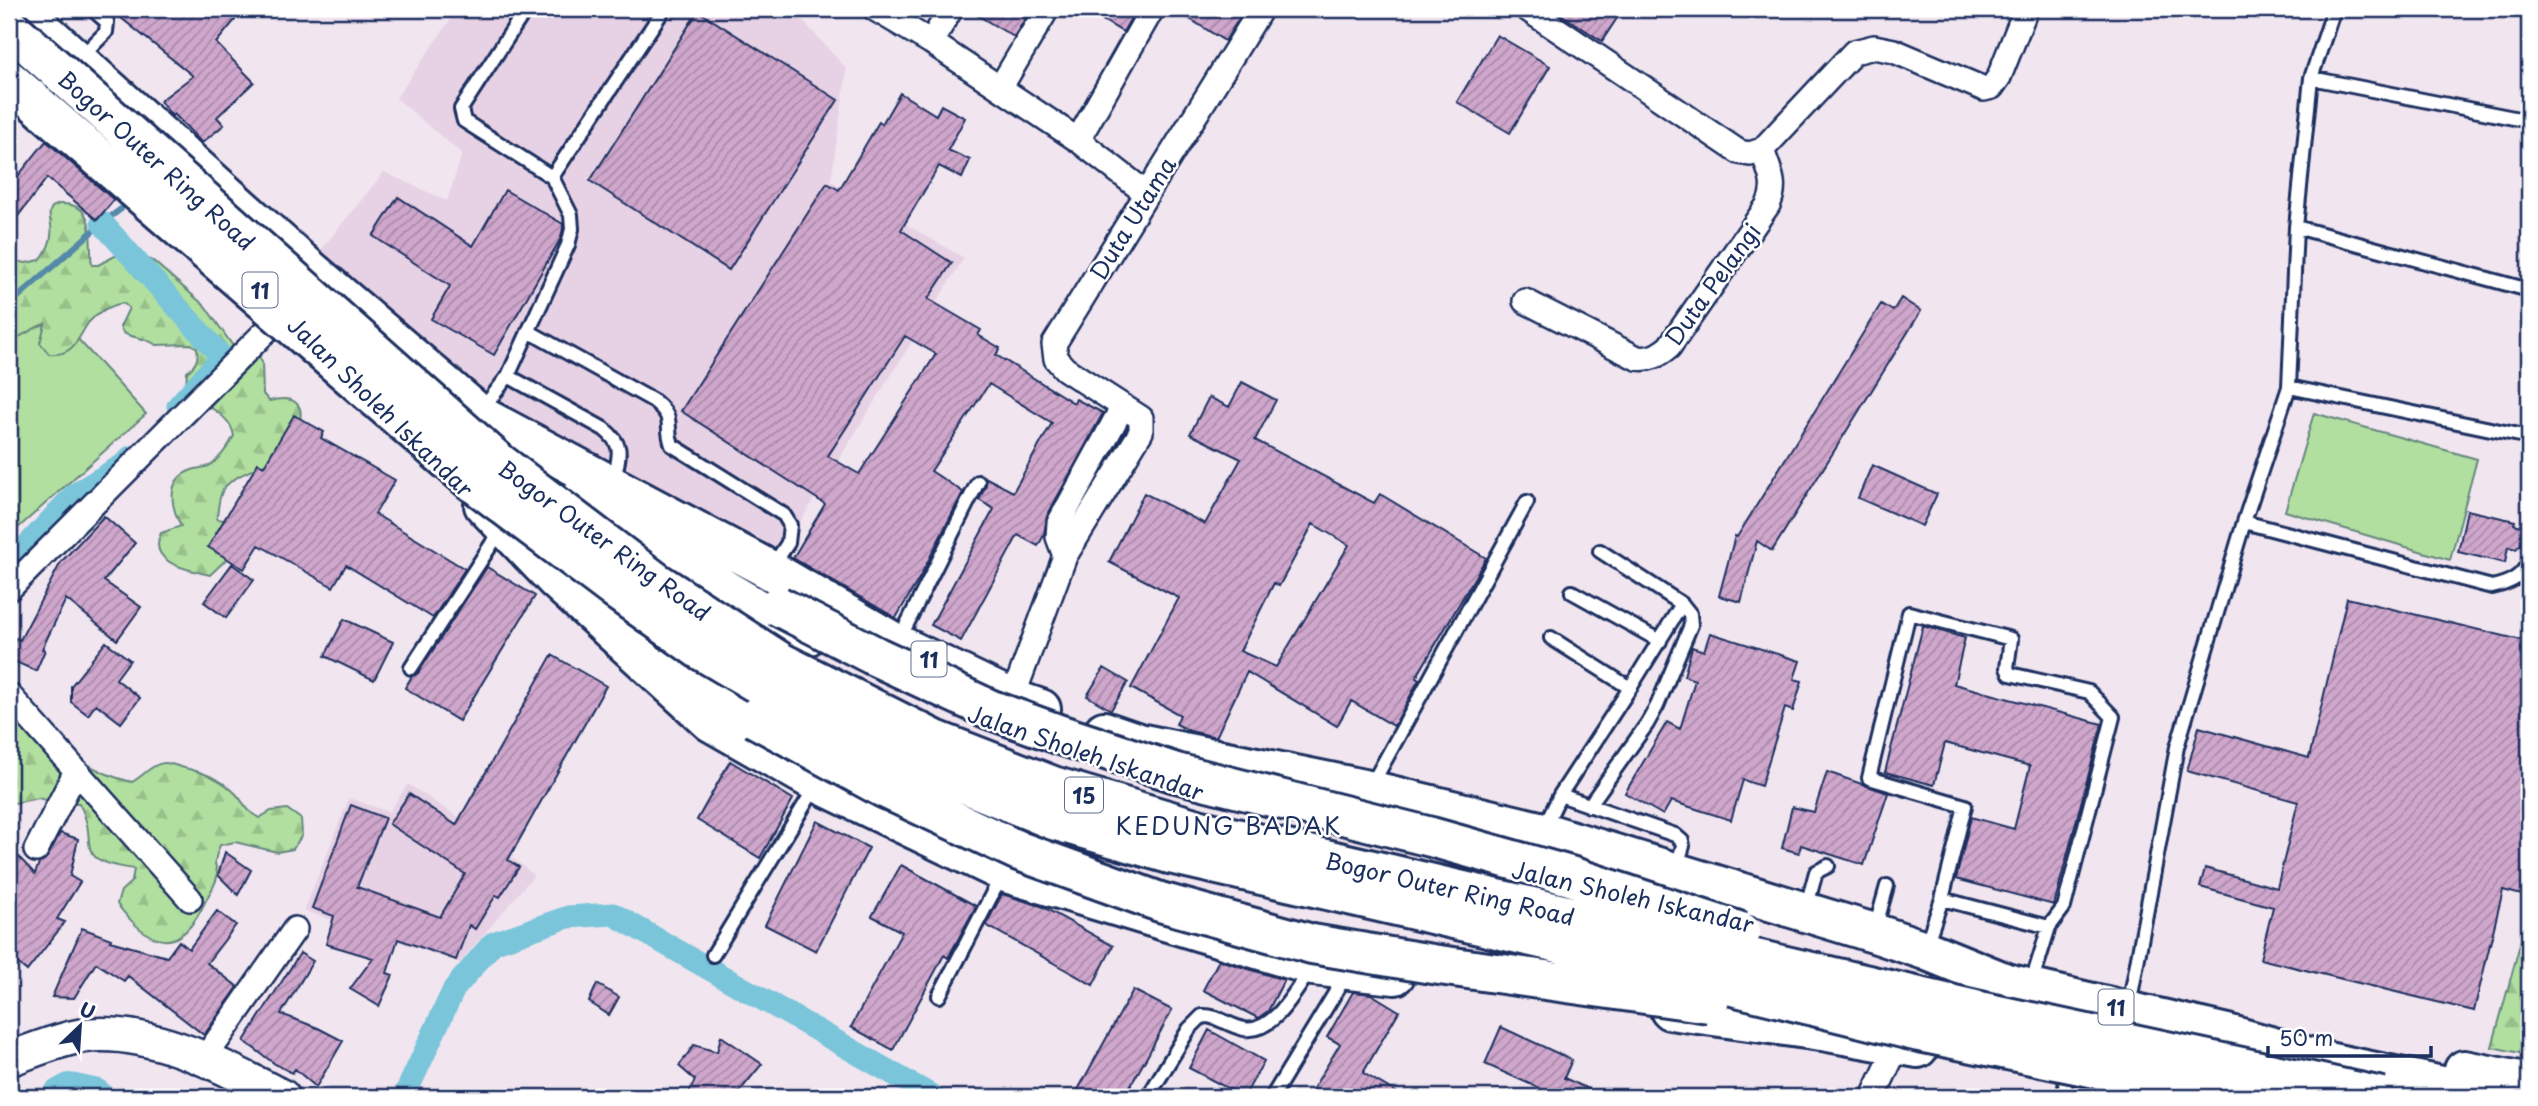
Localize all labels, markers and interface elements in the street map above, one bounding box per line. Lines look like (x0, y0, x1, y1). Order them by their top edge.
street label: Bogor Outer Ring Road (51, 62, 263, 258)
street label: Duta Utama (1080, 149, 1184, 286)
street label: Duta Pelangi (1655, 215, 1769, 353)
road number: 11 (243, 272, 278, 308)
street label: Jalan Sholeh Iskandar (280, 307, 483, 505)
street label: Bogor Outer Ring Road (492, 451, 718, 629)
road number: 11 (912, 642, 946, 676)
street label: Jalan Sholeh Iskandar (963, 695, 1209, 809)
road number: 15 (1065, 778, 1103, 812)
district label: KEDUNG BADAK (1115, 807, 1343, 843)
street label: Bogor Outer Ring Road (1322, 842, 1578, 934)
street label: Jalan Sholeh Iskandar (1509, 851, 1758, 941)
north arrow (46, 990, 116, 1060)
road number: 11 (2098, 990, 2134, 1024)
text: U (75, 994, 100, 1025)
scale bar (2268, 1015, 2431, 1059)
text: 50 m (2279, 1021, 2333, 1053)

